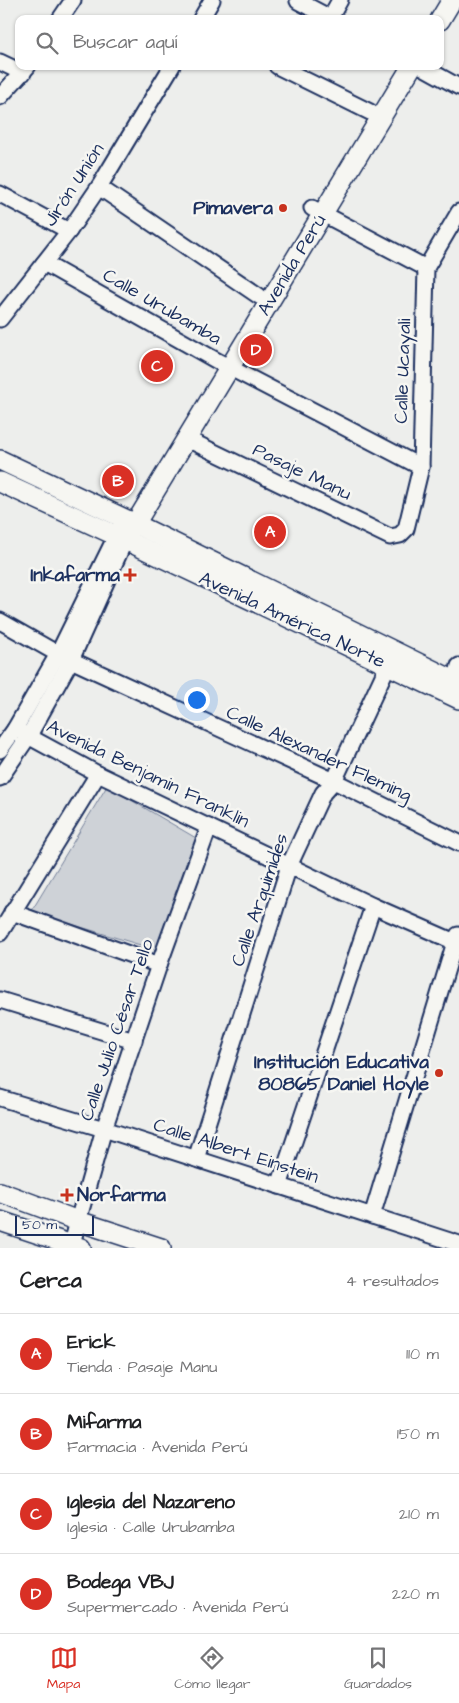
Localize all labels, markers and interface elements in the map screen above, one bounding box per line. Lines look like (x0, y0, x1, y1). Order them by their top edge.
search box (15, 15, 444, 70)
icon: search (33, 29, 61, 57)
text: Buscar aquí (73, 29, 177, 56)
street label: Jirón Unión (37, 138, 111, 232)
place label: Pimavera (193, 195, 273, 222)
marker: Pimavera (277, 202, 289, 214)
street label: Avenida Perú (251, 209, 333, 321)
street label: Calle Urubamba (98, 262, 227, 352)
street label: Calle Ucayali (388, 318, 419, 424)
pin: D (240, 331, 272, 369)
pin: C (141, 347, 173, 385)
street label: Pasaje Manu (248, 436, 356, 508)
pin: B (102, 462, 134, 500)
pin: A (254, 513, 286, 551)
place label: Inkafarma (30, 562, 120, 589)
street label: Avenida América Norte (194, 565, 390, 675)
marker: Inkafarma (124, 569, 136, 581)
your location (184, 687, 210, 713)
street label: Calle Alexander Fleming (221, 699, 416, 810)
street label: Avenida Benjamin Franklin (42, 713, 254, 835)
street label: Calle Arquimides (225, 830, 295, 970)
street label: Calle Julio César Tello (73, 935, 161, 1125)
place label: Institución Educativa 80865 Daniel Hoyle (254, 1049, 430, 1099)
marker: Institución Educativa 80865 Daniel Hoyle (433, 1067, 445, 1079)
street label: Calle Albert Einstein (150, 1112, 322, 1190)
place label: Norfarma (77, 1182, 166, 1209)
marker: Norfarma (61, 1189, 73, 1201)
scale bar (15, 1213, 94, 1236)
text: 50 m (22, 1215, 57, 1235)
text: Cerca (20, 1266, 82, 1295)
text: 4 resultados (346, 1270, 439, 1292)
text: Erick (67, 1329, 115, 1356)
text: A (31, 1343, 41, 1365)
text: 110 m (406, 1343, 439, 1365)
text: Tienda · Pasaje Manu (67, 1356, 217, 1378)
text: Mifarma (67, 1409, 141, 1436)
text: B (30, 1423, 42, 1445)
text: 150 m (397, 1423, 439, 1445)
text: Farmacia · Avenida Perú (67, 1436, 248, 1458)
text: Iglesia del Nazareno (67, 1489, 235, 1516)
text: C (30, 1503, 42, 1525)
text: 210 m (399, 1503, 439, 1525)
text: Iglesia · Calle Urubamba (67, 1516, 235, 1538)
text: Bodega VBJ (67, 1569, 174, 1596)
text: D (31, 1583, 41, 1605)
text: 220 m (392, 1583, 439, 1605)
text: Supermercado · Avenida Perú (67, 1596, 288, 1618)
tab: Mapa (47, 1644, 80, 1694)
tab: Cómo llegar (174, 1644, 250, 1694)
tab: Guardados (344, 1644, 412, 1694)

